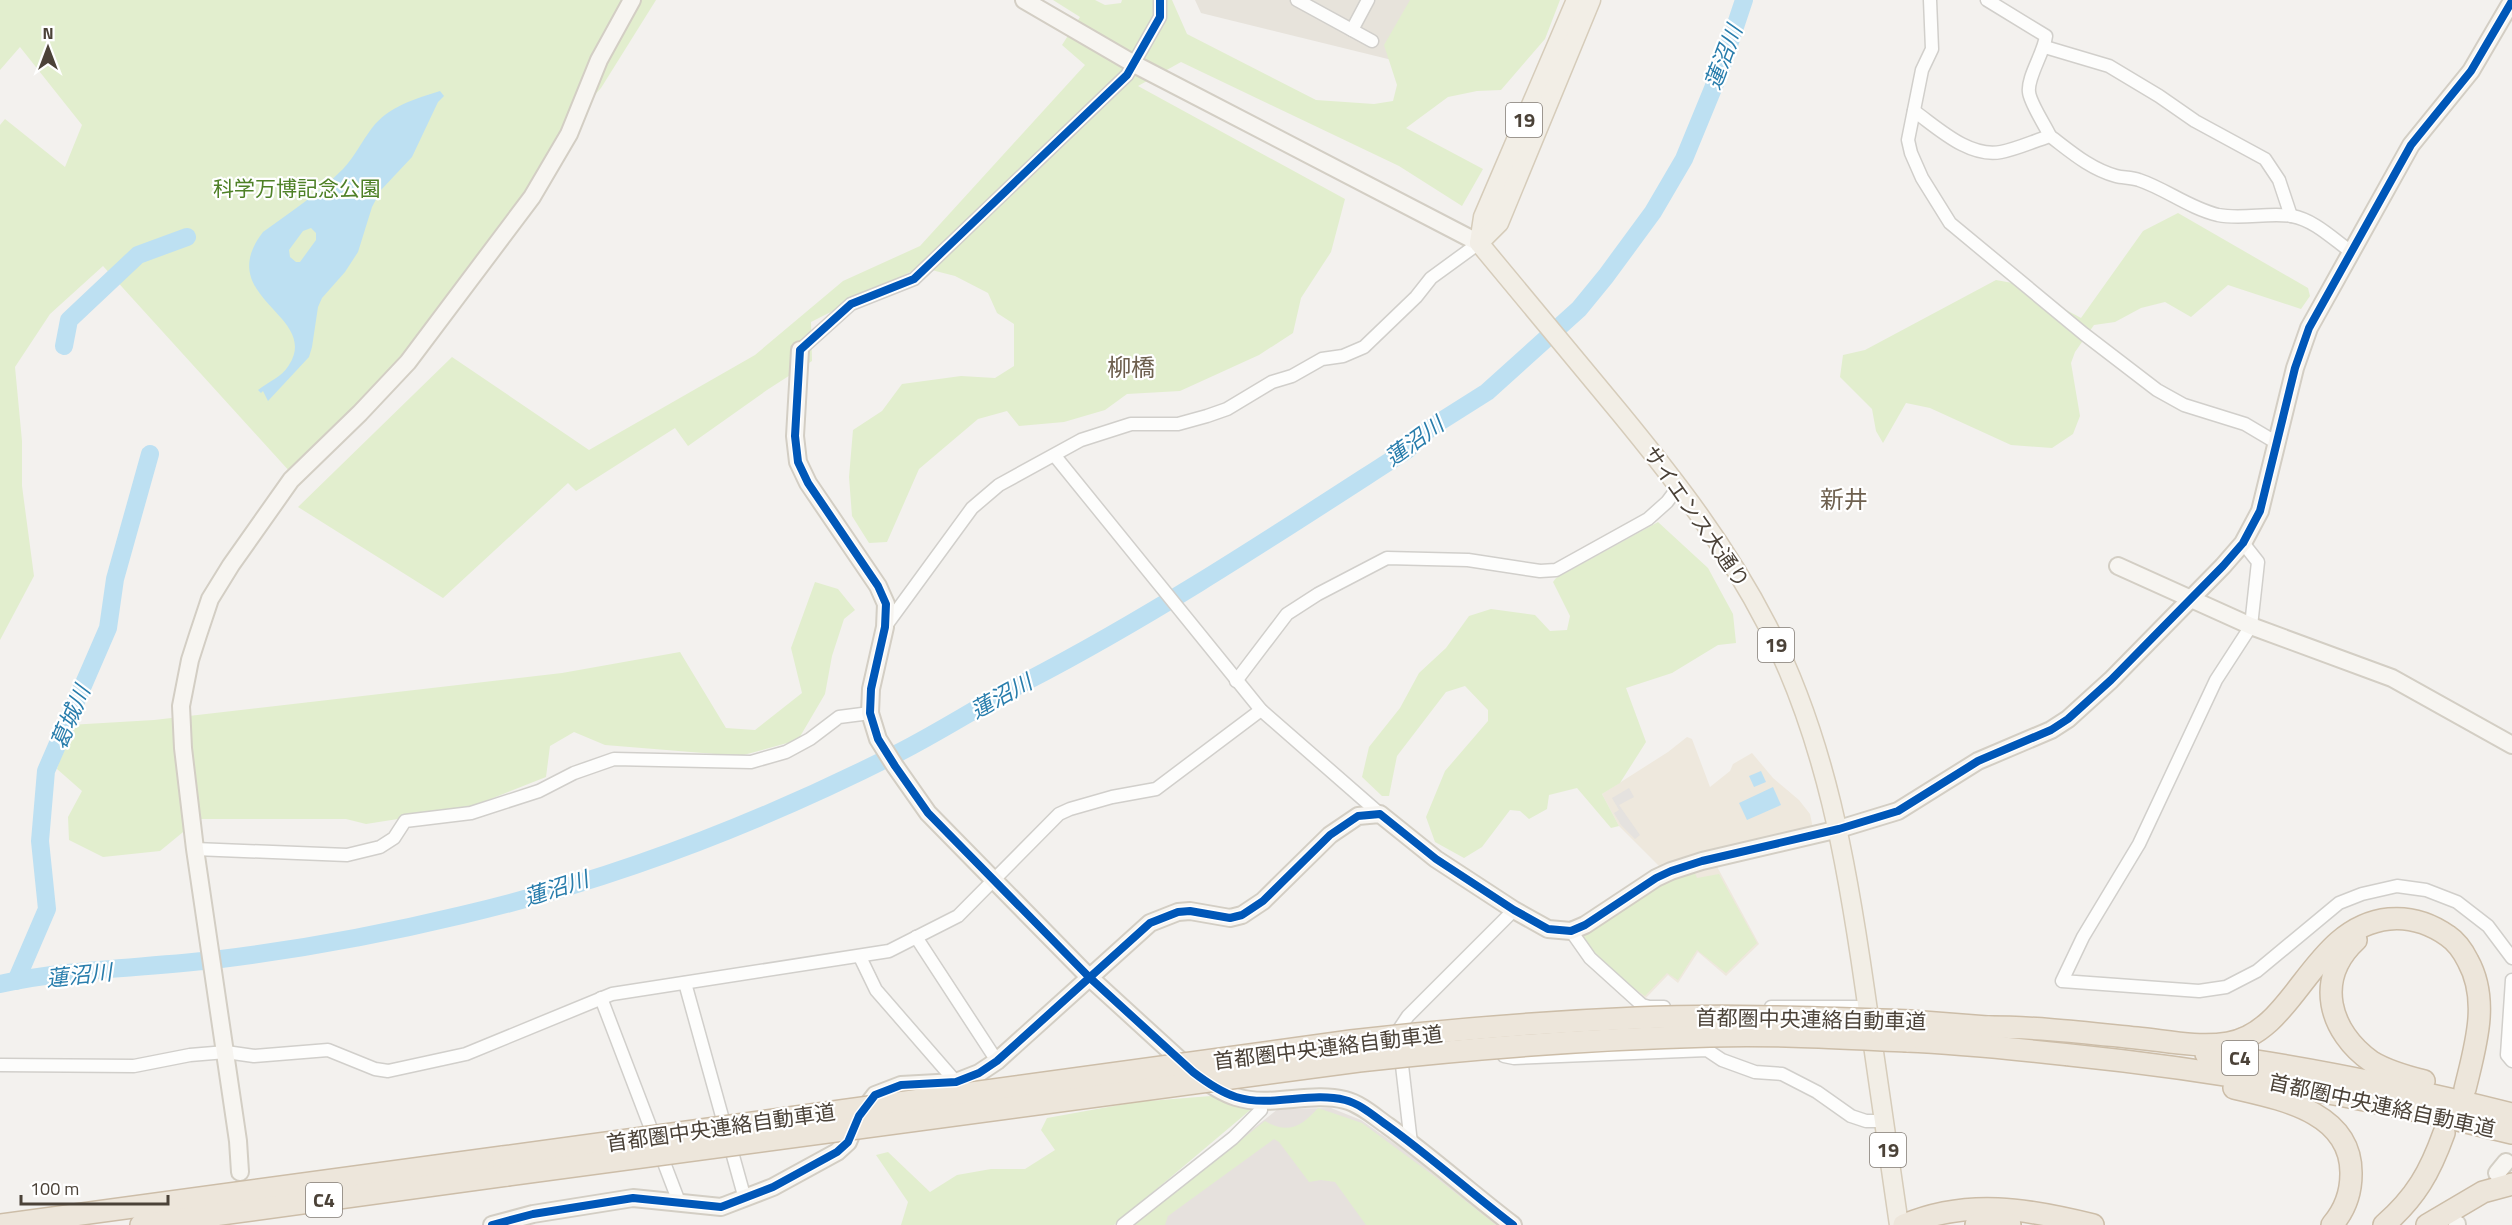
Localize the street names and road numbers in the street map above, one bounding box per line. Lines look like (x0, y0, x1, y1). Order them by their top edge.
road number: 19 (1506, 103, 1542, 137)
street label: サイエンス大通り (1636, 439, 1758, 594)
road number: 19 (1758, 628, 1794, 662)
street label: 首都圏中央連絡自動車道 (1695, 1001, 1927, 1037)
street label: 首都圏中央連絡自動車道 (1211, 1017, 1444, 1077)
road number: C4 (2222, 1041, 2258, 1075)
street label: 首都圏中央連絡自動車道 (2266, 1065, 2499, 1145)
street label: 首都圏中央連絡自動車道 (604, 1095, 837, 1159)
road number: 19 (1870, 1133, 1906, 1167)
road number: C4 (306, 1183, 342, 1217)

